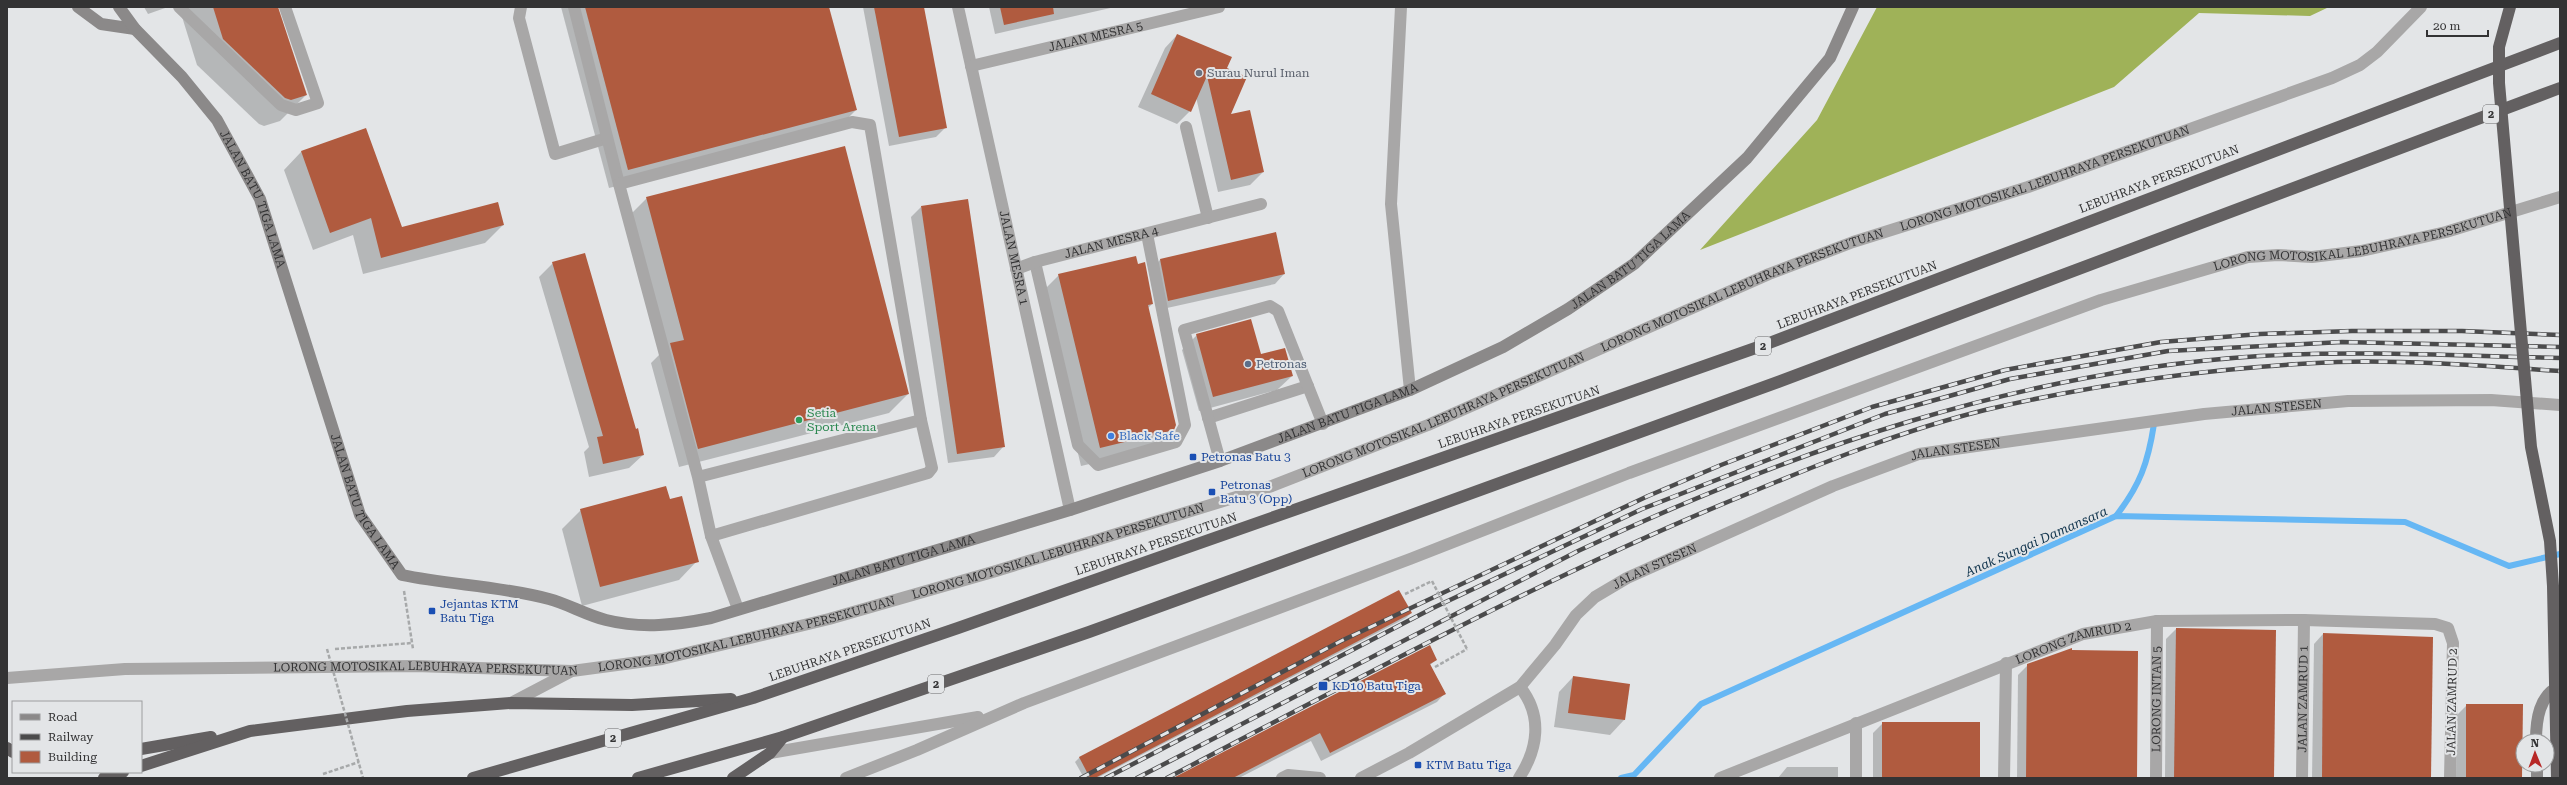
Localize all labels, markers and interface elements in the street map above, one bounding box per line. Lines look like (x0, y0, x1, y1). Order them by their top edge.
scale bar (2427, 12, 2488, 38)
street label: JALAN MESRA 5 (1047, 18, 1144, 54)
text: 20 m (2433, 19, 2460, 33)
place label: Surau Nurul Iman (1207, 66, 1310, 80)
marker: Surau Nurul Iman (1194, 68, 1204, 78)
road number: 2 (2483, 105, 2499, 123)
street label: LORONG MOTOSIKAL LEBUHRAYA PERSEKUTUAN (1899, 121, 2191, 233)
street label: JALAN BATU TIGA LAMA (217, 128, 289, 270)
street label: LEBUHRAYA PERSEKUTUAN (2077, 142, 2241, 216)
street label: LORONG MOTOSIKAL LEBUHRAYA PERSEKUTUAN (2212, 205, 2514, 274)
street label: JALAN BATU TIGA LAMA (1568, 208, 1693, 312)
street label: JALAN MESRA 1 (997, 209, 1031, 307)
street label: JALAN MESRA 4 (1063, 224, 1160, 261)
street label: LORONG MOTOSIKAL LEBUHRAYA PERSEKUTUAN (1598, 227, 1886, 355)
street label: LEBUHRAYA PERSEKUTUAN (1775, 258, 1939, 332)
road number: 2 (1755, 337, 1771, 355)
street label: LORONG MOTOSIKAL LEBUHRAYA PERSEKUTUAN (1300, 349, 1586, 481)
place label: Petronas (1256, 357, 1307, 371)
marker: Petronas (1243, 359, 1253, 369)
street label: JALAN BATU TIGA LAMA (1275, 380, 1421, 446)
street label: LEBUHRAYA PERSEKUTUAN (1436, 382, 1602, 452)
street label: JALAN STESEN (2231, 396, 2323, 419)
place label: Setia Sport Arena (807, 406, 877, 434)
marker: Setia Sport Arena (794, 415, 804, 425)
place label: Black Safe (1119, 429, 1180, 443)
marker: Black Safe (1106, 431, 1116, 441)
street label: JALAN BATU TIGA LAMA (328, 432, 403, 572)
street label: JALAN STESEN (1908, 436, 2002, 464)
place label: Petronas Batu 3 (1201, 450, 1291, 464)
marker: Petronas Batu 3 (1188, 452, 1198, 462)
place label: Petronas Batu 3 (Opp) (1220, 478, 1292, 506)
marker: Petronas Batu 3 (Opp) (1207, 487, 1217, 497)
street label: LORONG MOTOSIKAL LEBUHRAYA PERSEKUTUAN (910, 500, 1207, 602)
water label: Anak Sungai Damansara (1962, 503, 2110, 580)
street label: LEBUHRAYA PERSEKUTUAN (1073, 510, 1239, 578)
street label: JALAN BATU TIGA LAMA (830, 532, 977, 588)
street label: JALAN STESEN (1610, 541, 1699, 592)
street label: LORONG MOTOSIKAL LEBUHRAYA PERSEKUTUAN (596, 592, 896, 674)
place label: Jejantas KTM Batu Tiga (440, 597, 519, 625)
marker: Jejantas KTM Batu Tiga (427, 606, 437, 616)
street label: LEBUHRAYA PERSEKUTUAN (767, 615, 933, 685)
street label: LORONG ZAMRUD 2 (2014, 619, 2133, 667)
street label: JALAN ZAMRUD 1 (2295, 645, 2311, 753)
street label: LORONG INTAN 5 (2149, 646, 2164, 752)
street label: JALAN ZAMRUD 2 (2444, 648, 2460, 756)
street label: LORONG MOTOSIKAL LEBUHRAYA PERSEKUTUAN (273, 659, 579, 678)
road number: 2 (928, 675, 944, 693)
place label: KD10 Batu Tiga (1332, 679, 1421, 693)
marker: KD10 Batu Tiga (1317, 680, 1329, 692)
legend (12, 701, 142, 773)
text: Road (48, 710, 78, 724)
road number: 2 (605, 729, 621, 747)
text: Railway (48, 730, 94, 744)
north arrow (2515, 733, 2555, 773)
text: N (2530, 737, 2540, 750)
text: Building (48, 750, 97, 764)
place label: KTM Batu Tiga (1426, 758, 1512, 772)
marker: KTM Batu Tiga (1413, 760, 1423, 770)

